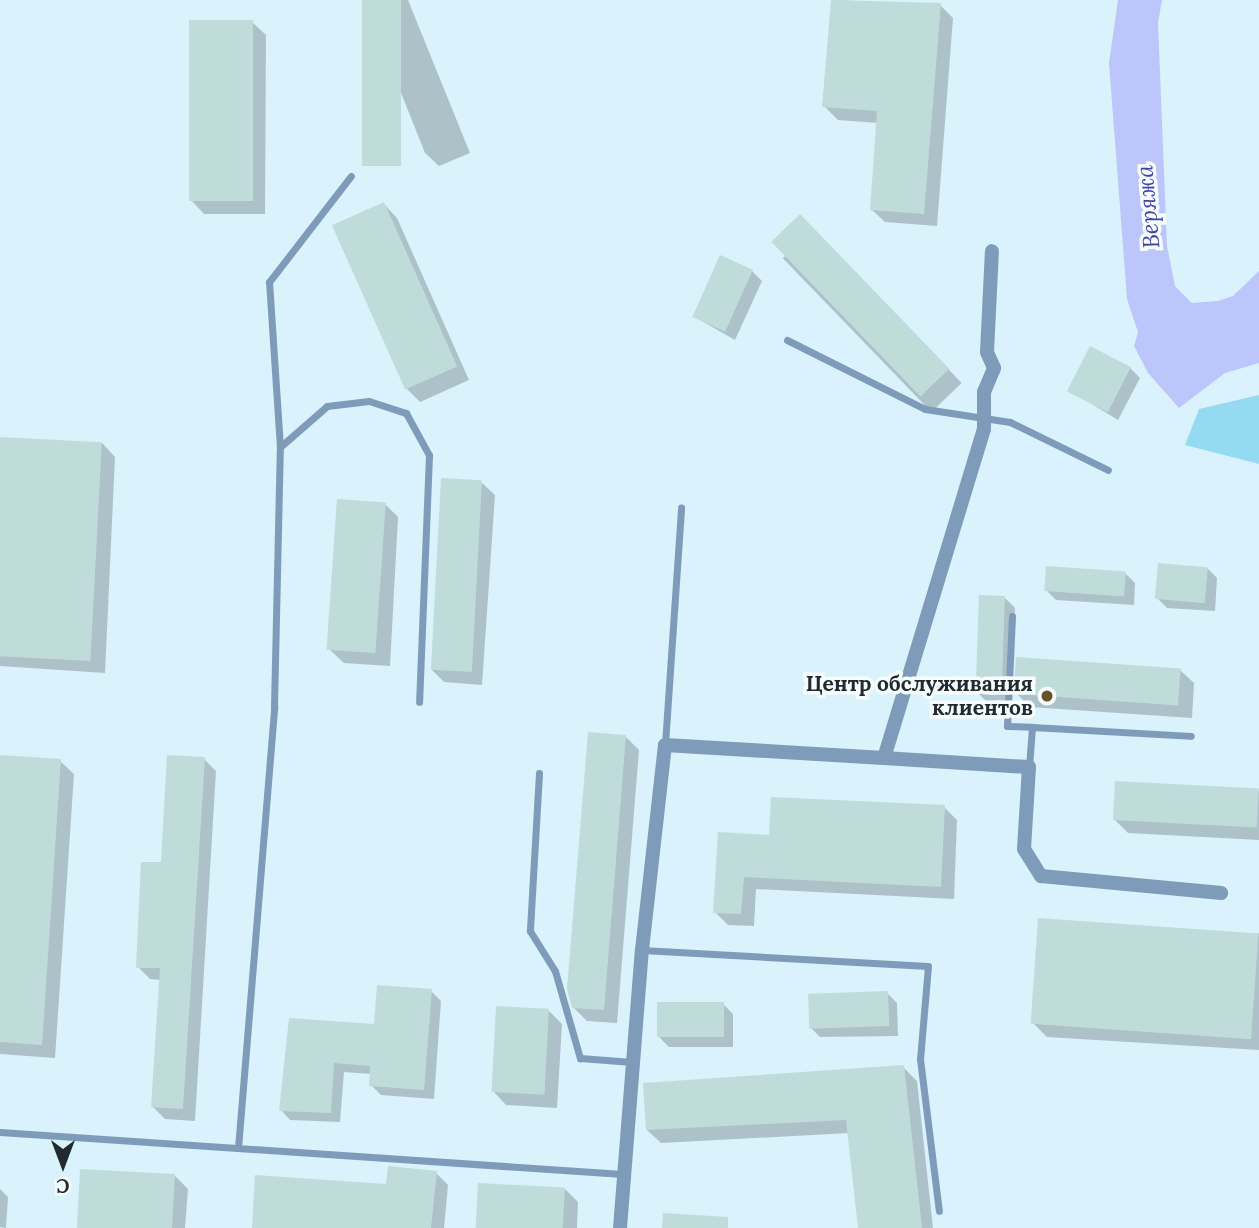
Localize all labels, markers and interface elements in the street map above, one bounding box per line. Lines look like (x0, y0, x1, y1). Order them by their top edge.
water label: Веряжа (1131, 164, 1165, 250)
place label: Центр обслуживания клиентов (806, 671, 1033, 721)
marker: Центр обслуживания клиентов (1039, 688, 1055, 704)
north arrow (28, 1130, 98, 1200)
text: С (56, 1174, 70, 1198)

